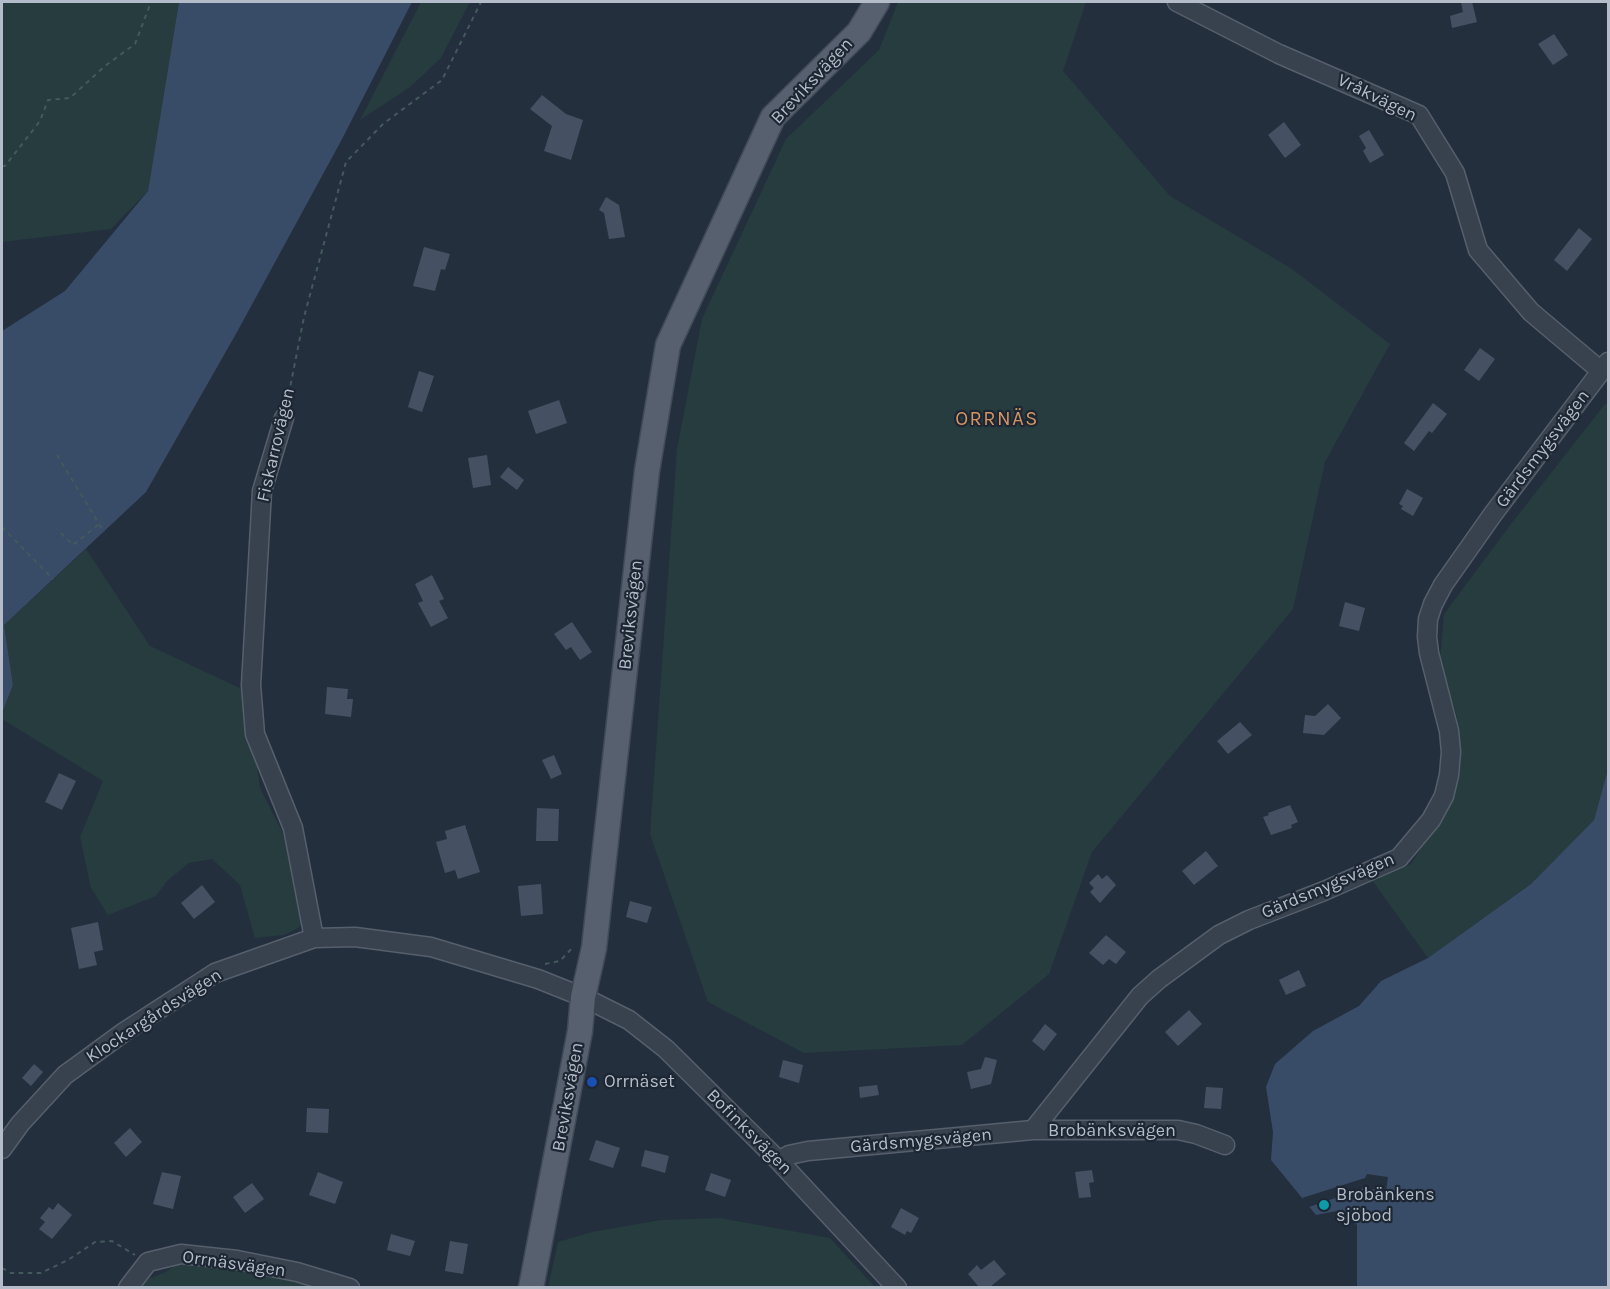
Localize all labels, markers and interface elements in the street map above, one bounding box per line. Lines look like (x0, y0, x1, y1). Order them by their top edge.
street label: Breviksvägen (767, 33, 857, 129)
street label: Vråkvägen (1334, 70, 1420, 126)
street label: Fiskarrovägen (252, 386, 300, 504)
street label: Gärdsmygsvägen (1492, 386, 1594, 512)
district label: ORRNÄS (955, 407, 1039, 431)
street label: Breviksvägen (615, 559, 647, 671)
street label: Gärdsmygsvägen (1258, 848, 1398, 924)
street label: Klockargårdsvägen (82, 964, 226, 1068)
street label: Breviksvägen (548, 1041, 588, 1153)
place label: Orrnäset (604, 1071, 675, 1093)
marker: Orrnäset (585, 1075, 599, 1089)
street label: Bofinksvägen (702, 1085, 796, 1179)
street label: Brobänksvägen (1048, 1120, 1176, 1142)
street label: Gärdsmygsvägen (849, 1124, 993, 1158)
place label: Brobänkens sjöbod (1336, 1184, 1435, 1226)
marker: Brobänkens sjöbod (1317, 1198, 1331, 1212)
street label: Orrnäsvägen (181, 1246, 287, 1282)

